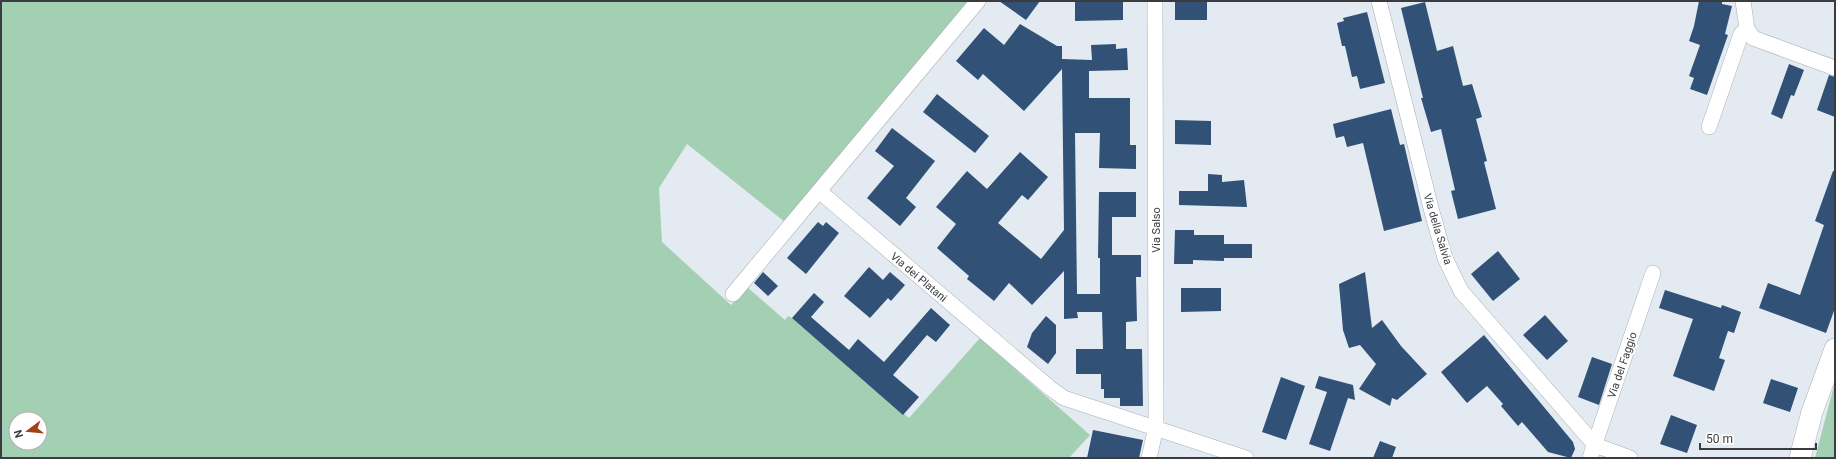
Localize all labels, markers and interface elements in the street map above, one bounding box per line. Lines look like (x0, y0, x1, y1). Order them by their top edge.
street label: Via della Salvia (1421, 192, 1455, 266)
street label: Via Salso (1150, 207, 1163, 253)
street label: Via dei Platani (888, 250, 950, 305)
street label: Via del Faggio (1605, 330, 1640, 400)
north arrow (8, 411, 48, 451)
scale bar (1700, 425, 1816, 451)
text: N (11, 428, 26, 439)
text: 50 m (1706, 432, 1733, 446)

